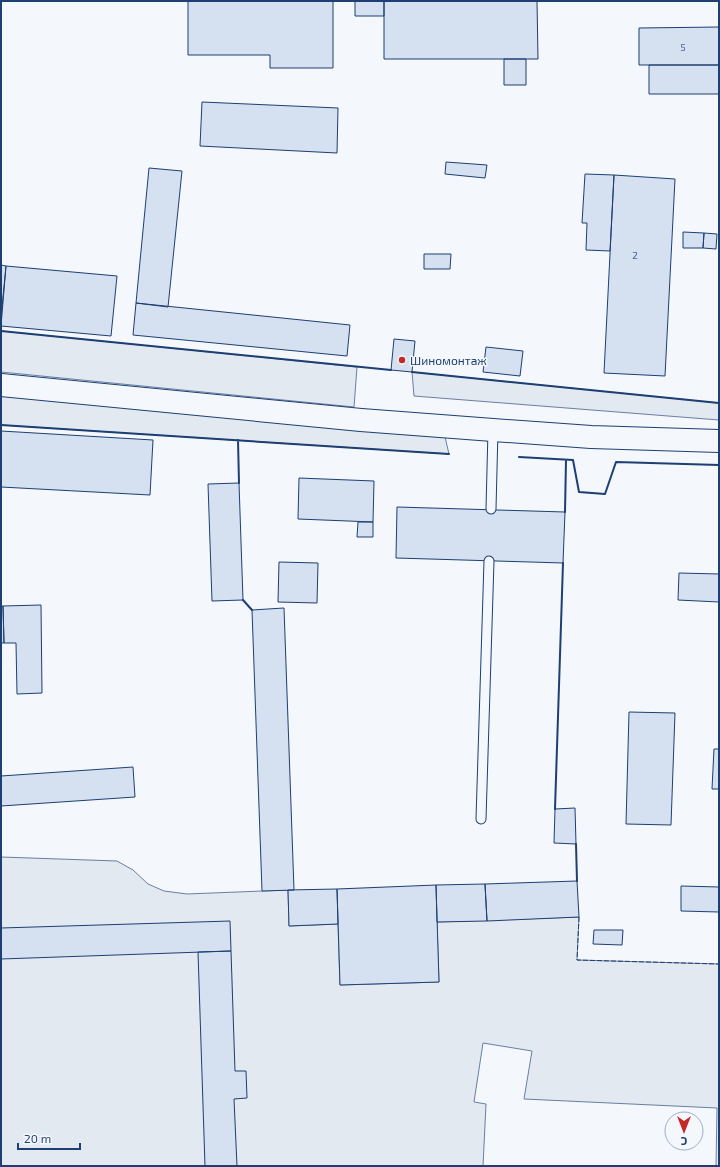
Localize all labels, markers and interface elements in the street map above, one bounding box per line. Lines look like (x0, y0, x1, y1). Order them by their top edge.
house number: 5 (680, 41, 686, 53)
house number: 2 (632, 249, 638, 261)
place label: Шиномонтаж (410, 353, 487, 367)
marker: Шиномонтаж (397, 355, 407, 365)
north arrow (664, 1111, 704, 1151)
scale bar (18, 1125, 80, 1151)
text: 20 m (24, 1131, 51, 1145)
text: С (680, 1135, 687, 1148)

